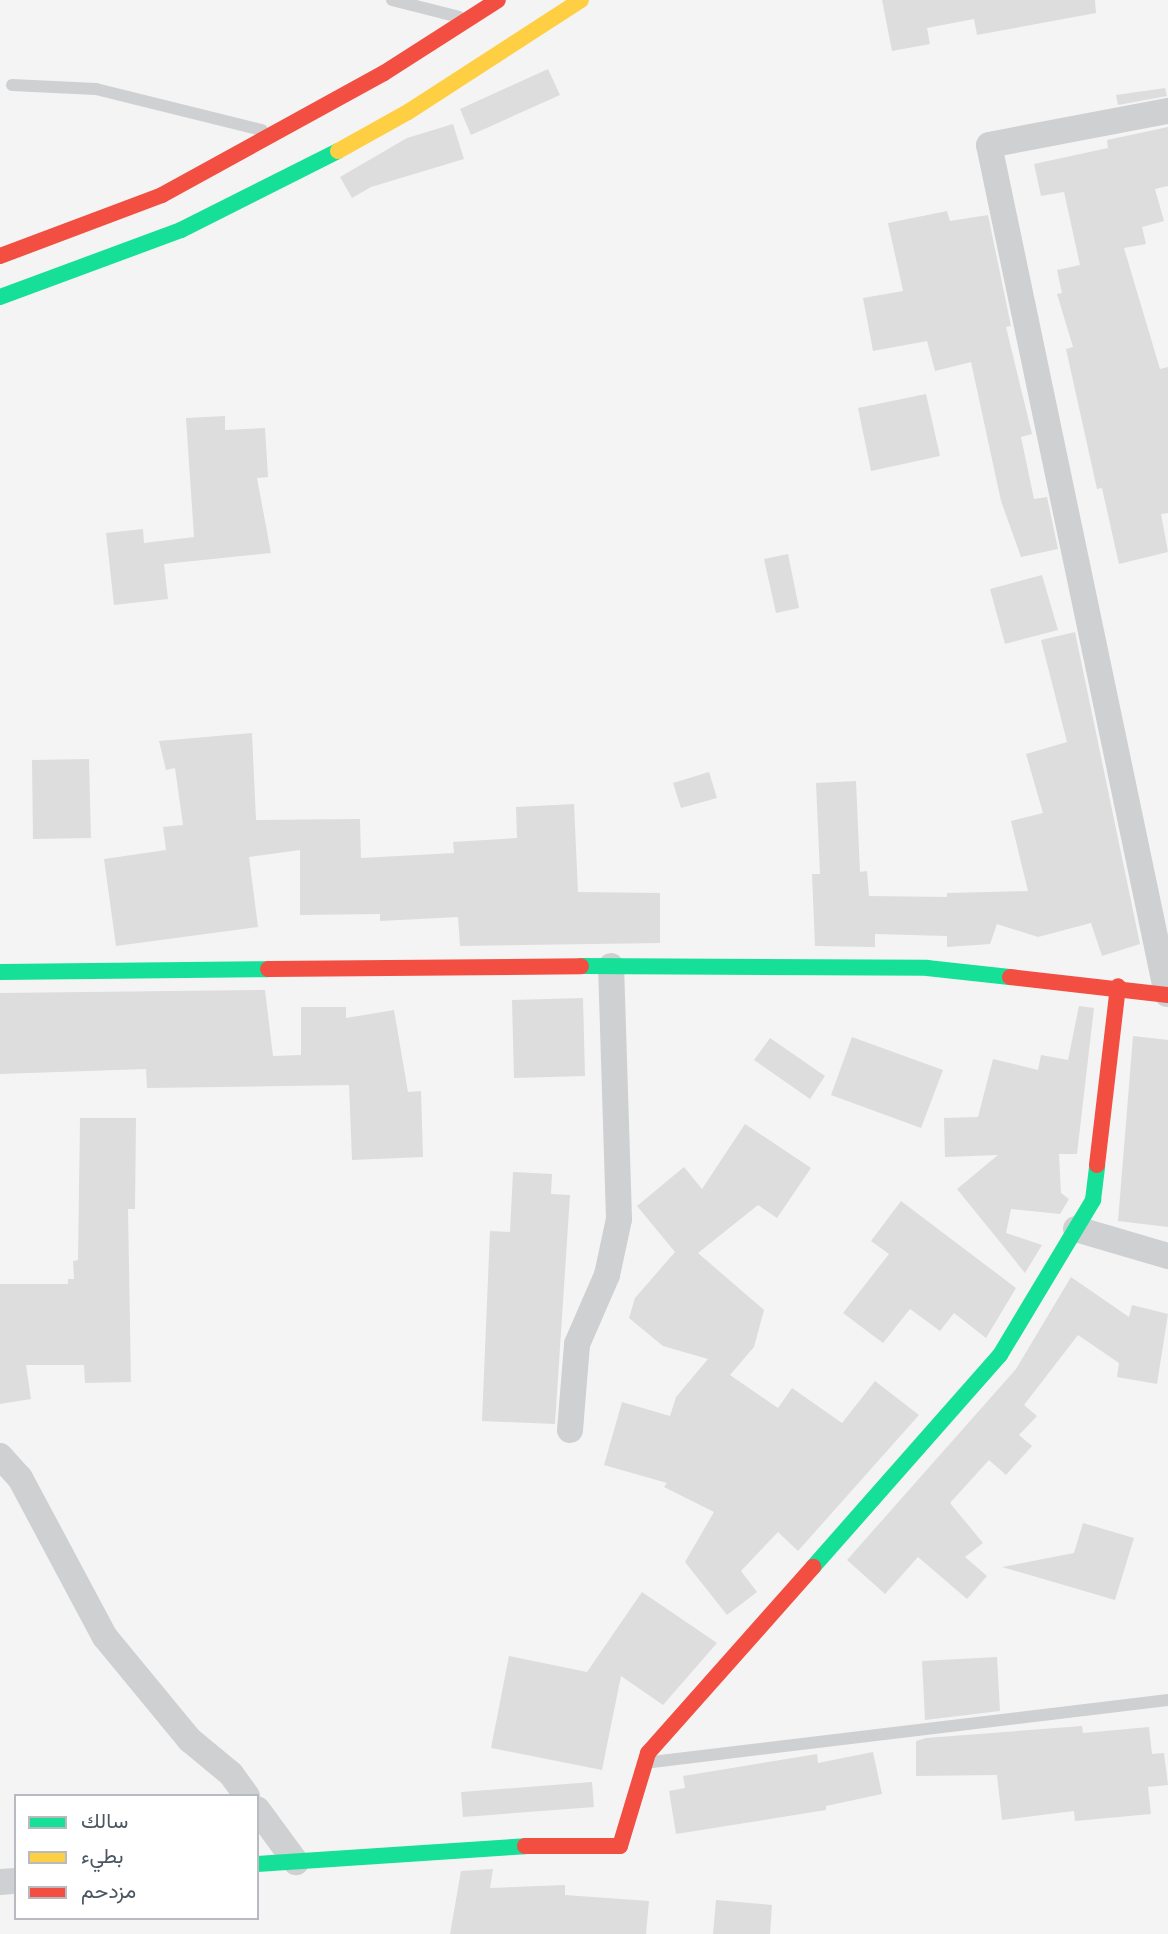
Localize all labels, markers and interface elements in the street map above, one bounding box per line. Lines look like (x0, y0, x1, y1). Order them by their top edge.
legend (14, 1794, 259, 1920)
text: سالك (81, 1806, 128, 1835)
text: بطيء (81, 1841, 124, 1870)
text: مزدحم (81, 1876, 136, 1905)

